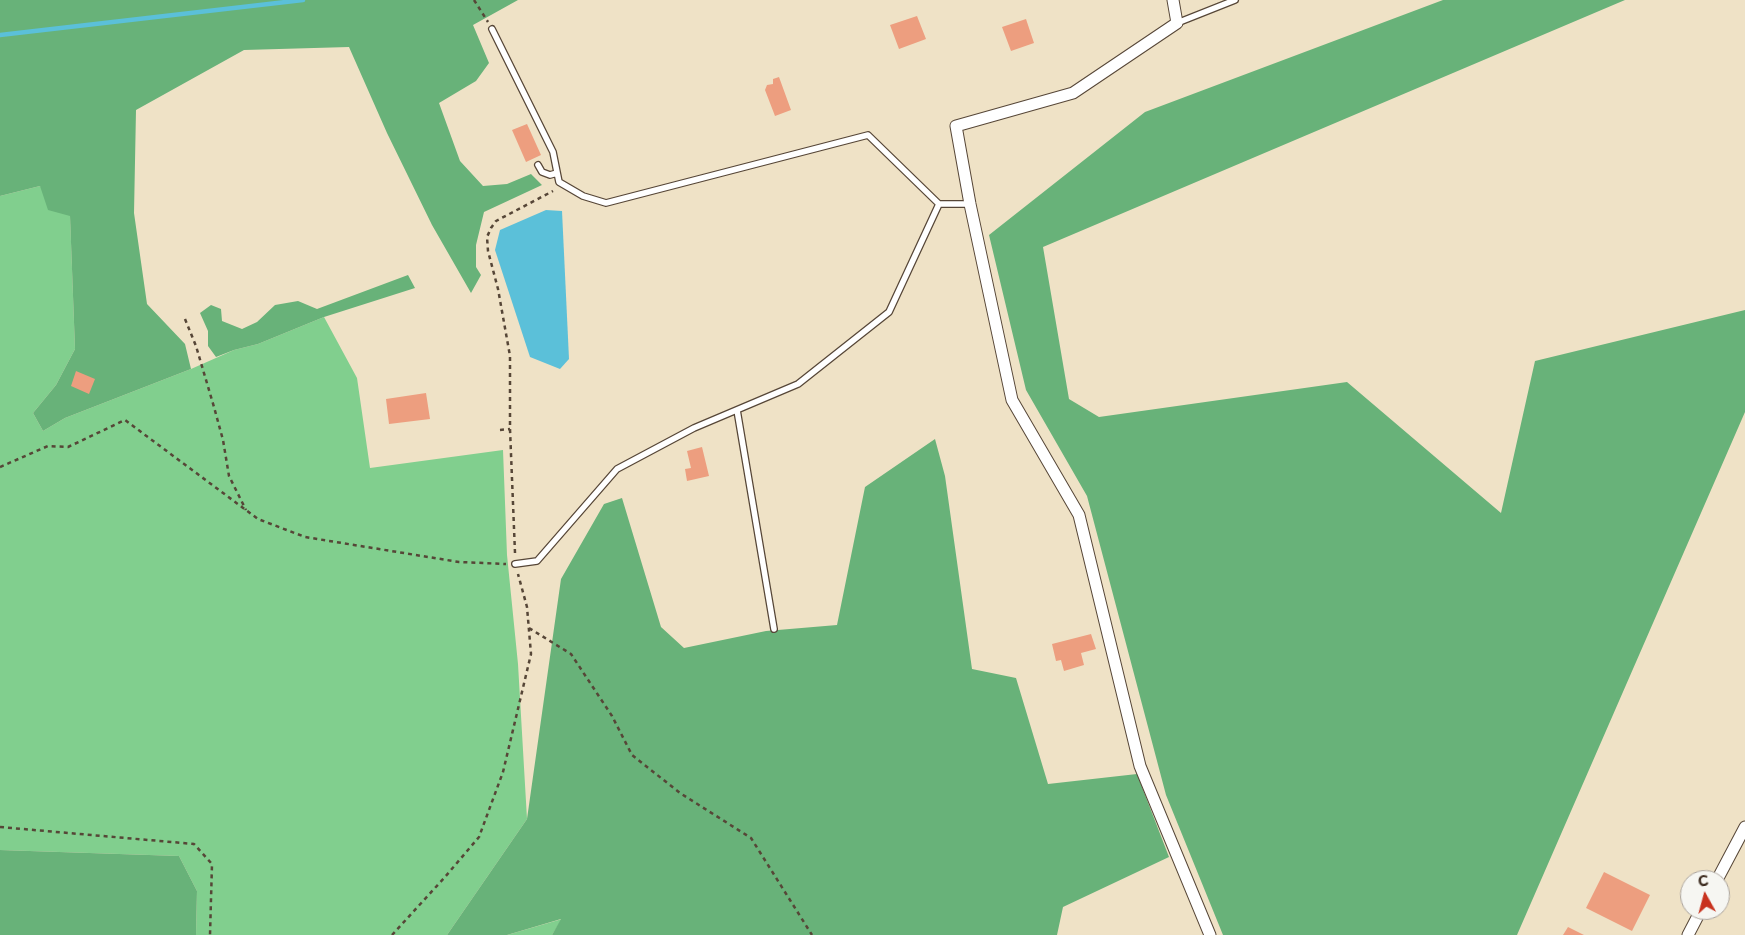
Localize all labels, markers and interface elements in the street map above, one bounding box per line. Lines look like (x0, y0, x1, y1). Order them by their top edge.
north arrow (1680, 870, 1730, 920)
text: С (1697, 870, 1710, 892)

